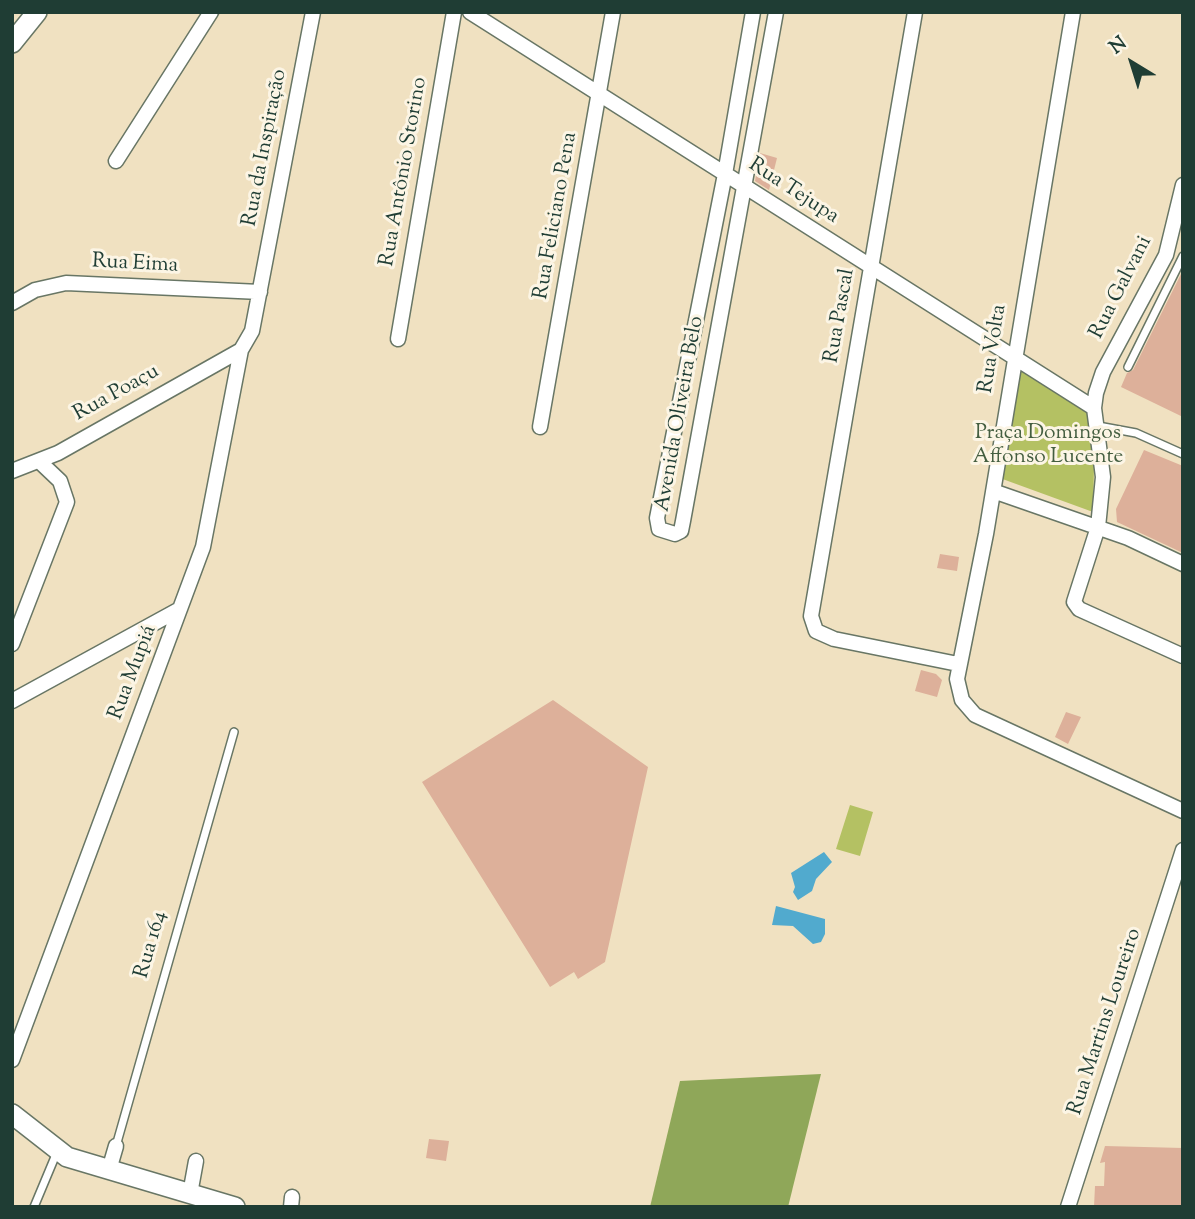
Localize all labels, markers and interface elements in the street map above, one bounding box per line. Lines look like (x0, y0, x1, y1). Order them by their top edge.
north arrow (1097, 28, 1167, 98)
text: N (1104, 31, 1133, 61)
street label: Rua da Inspiração (238, 67, 294, 229)
street label: Rua Antônio Storino (376, 75, 434, 269)
street label: Rua Feliciano Pena (530, 130, 584, 302)
street label: Rua Tejupa (743, 154, 843, 230)
street label: Rua Galvani (1085, 232, 1159, 344)
street label: Rua Eima (91, 250, 179, 280)
street label: Rua Pascal (820, 267, 862, 365)
street label: Rua Volta (975, 303, 1013, 395)
street label: Avenida Oliveira Belo (651, 314, 711, 514)
street label: Rua Poaçu (70, 360, 164, 428)
park label: Praça Domingos Affonso Lucente (973, 421, 1123, 471)
street label: Rua Mupiá (104, 622, 164, 724)
street label: Rua 164 (130, 909, 174, 981)
street label: Rua Martins Loureiro (1064, 926, 1148, 1118)

